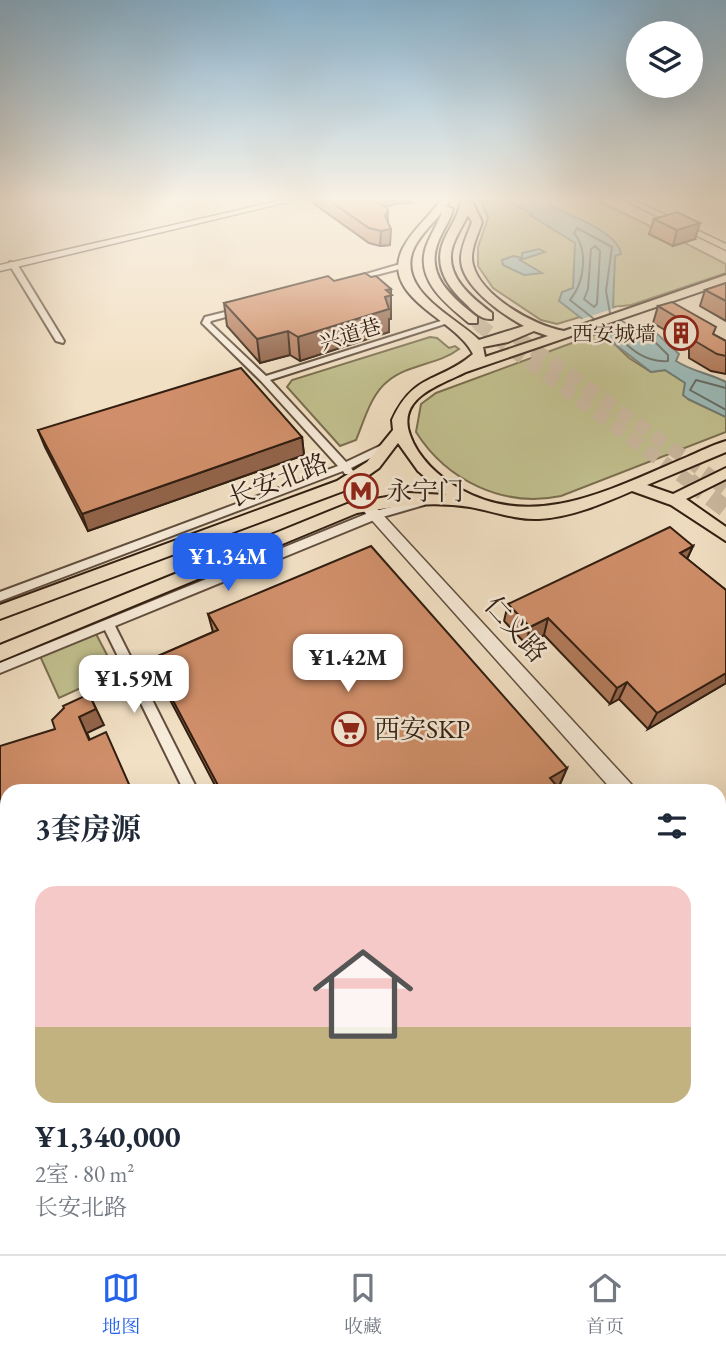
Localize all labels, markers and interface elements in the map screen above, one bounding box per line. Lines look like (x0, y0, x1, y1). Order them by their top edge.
map controls (626, 21, 703, 98)
button: layers (626, 21, 703, 98)
street label: 兴道巷 (316, 312, 384, 356)
building icon: 西安城墙 (662, 314, 700, 352)
place label: 西安城墙 (572, 320, 656, 347)
street label: 长安北路 (223, 445, 333, 515)
metro station icon: 永宁门 (342, 472, 380, 510)
place label: 永宁门 (386, 474, 464, 508)
pin: ¥1.34M (171, 534, 285, 593)
text: ¥1.34M (189, 541, 267, 571)
street label: 仁义路 (477, 589, 555, 669)
pin: ¥1.42M (291, 634, 405, 694)
text: ¥1.42M (309, 642, 387, 672)
pin: ¥1.59M (77, 656, 191, 715)
text: ¥1.59M (95, 663, 173, 693)
supermarket icon: 西安SKP (330, 710, 368, 748)
place label: 西安SKP (374, 712, 470, 746)
icon: filters (653, 807, 691, 845)
text: 3套房源 (35, 809, 141, 848)
icon: home (300, 931, 426, 1057)
text: ¥1,340,000 (35, 1117, 181, 1156)
text: 2室 · 80 m² (35, 1159, 134, 1189)
text: 长安北路 (35, 1192, 127, 1222)
tab: 地图 (102, 1269, 140, 1339)
tab: 收藏 (344, 1269, 382, 1339)
tab: 首页 (586, 1269, 624, 1339)

